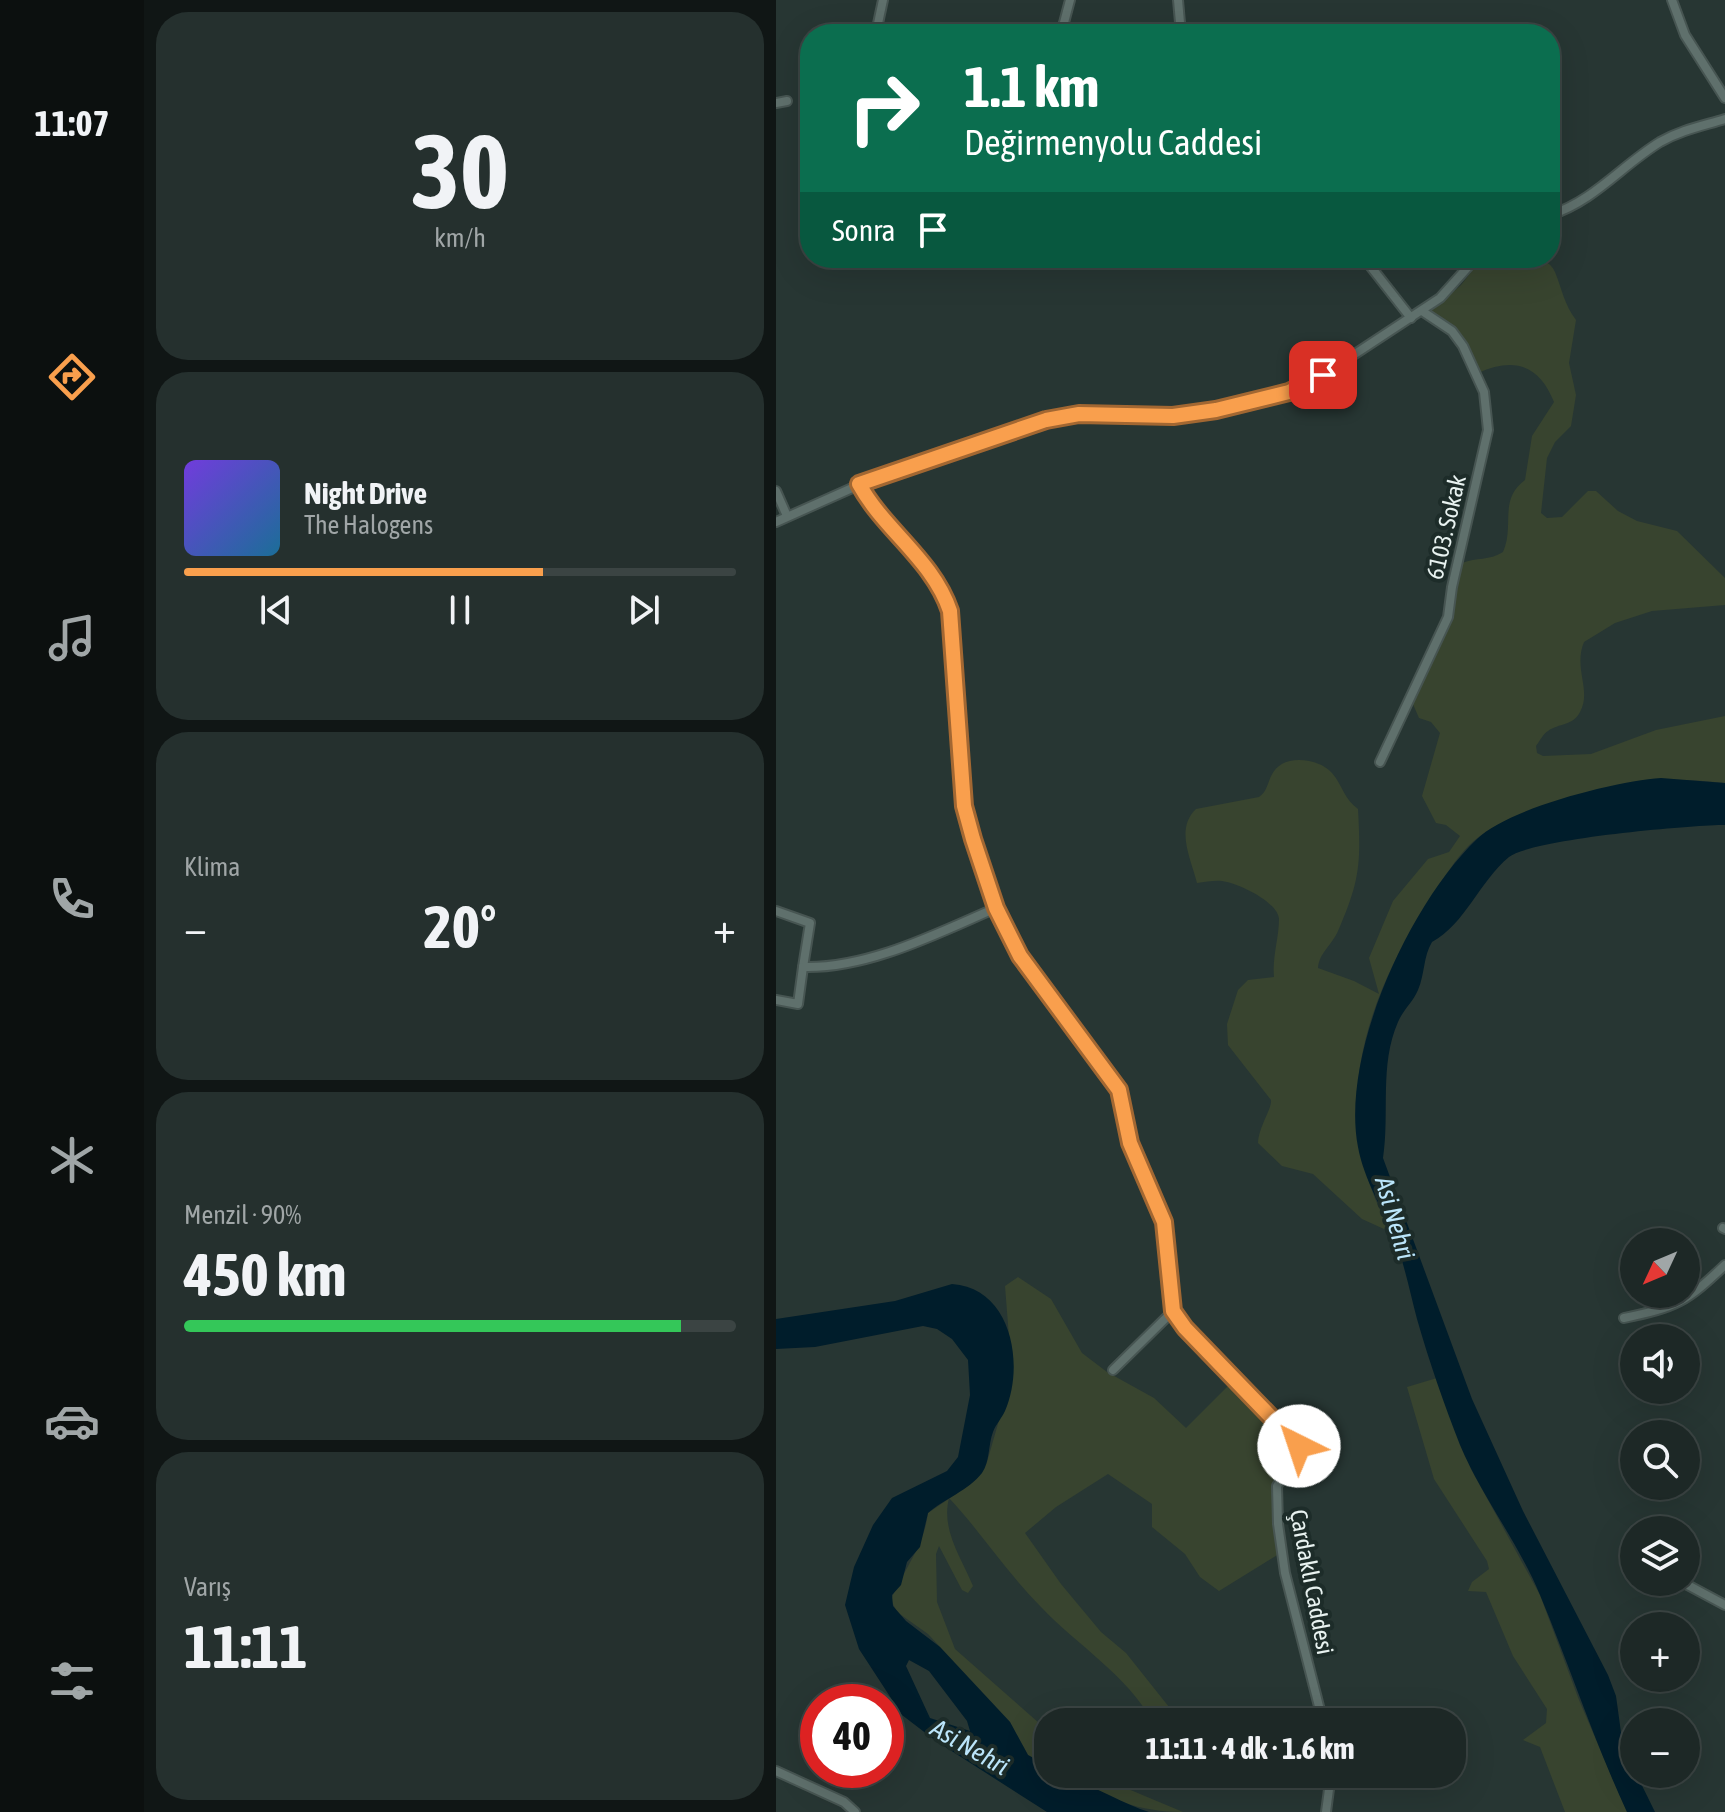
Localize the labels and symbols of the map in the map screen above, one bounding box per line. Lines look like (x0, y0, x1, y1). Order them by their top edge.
pin (1289, 341, 1357, 409)
street label: 6103. Sokak (1421, 472, 1471, 582)
water label: Asi Nehri (1369, 1172, 1421, 1263)
north arrow (1620, 1228, 1700, 1308)
position arrow (1257, 1404, 1341, 1488)
street label: Çardaklı Caddesi (1285, 1507, 1339, 1657)
speed limit sign: 40 (800, 1684, 904, 1788)
water label: Asi Nehri (925, 1712, 1014, 1781)

